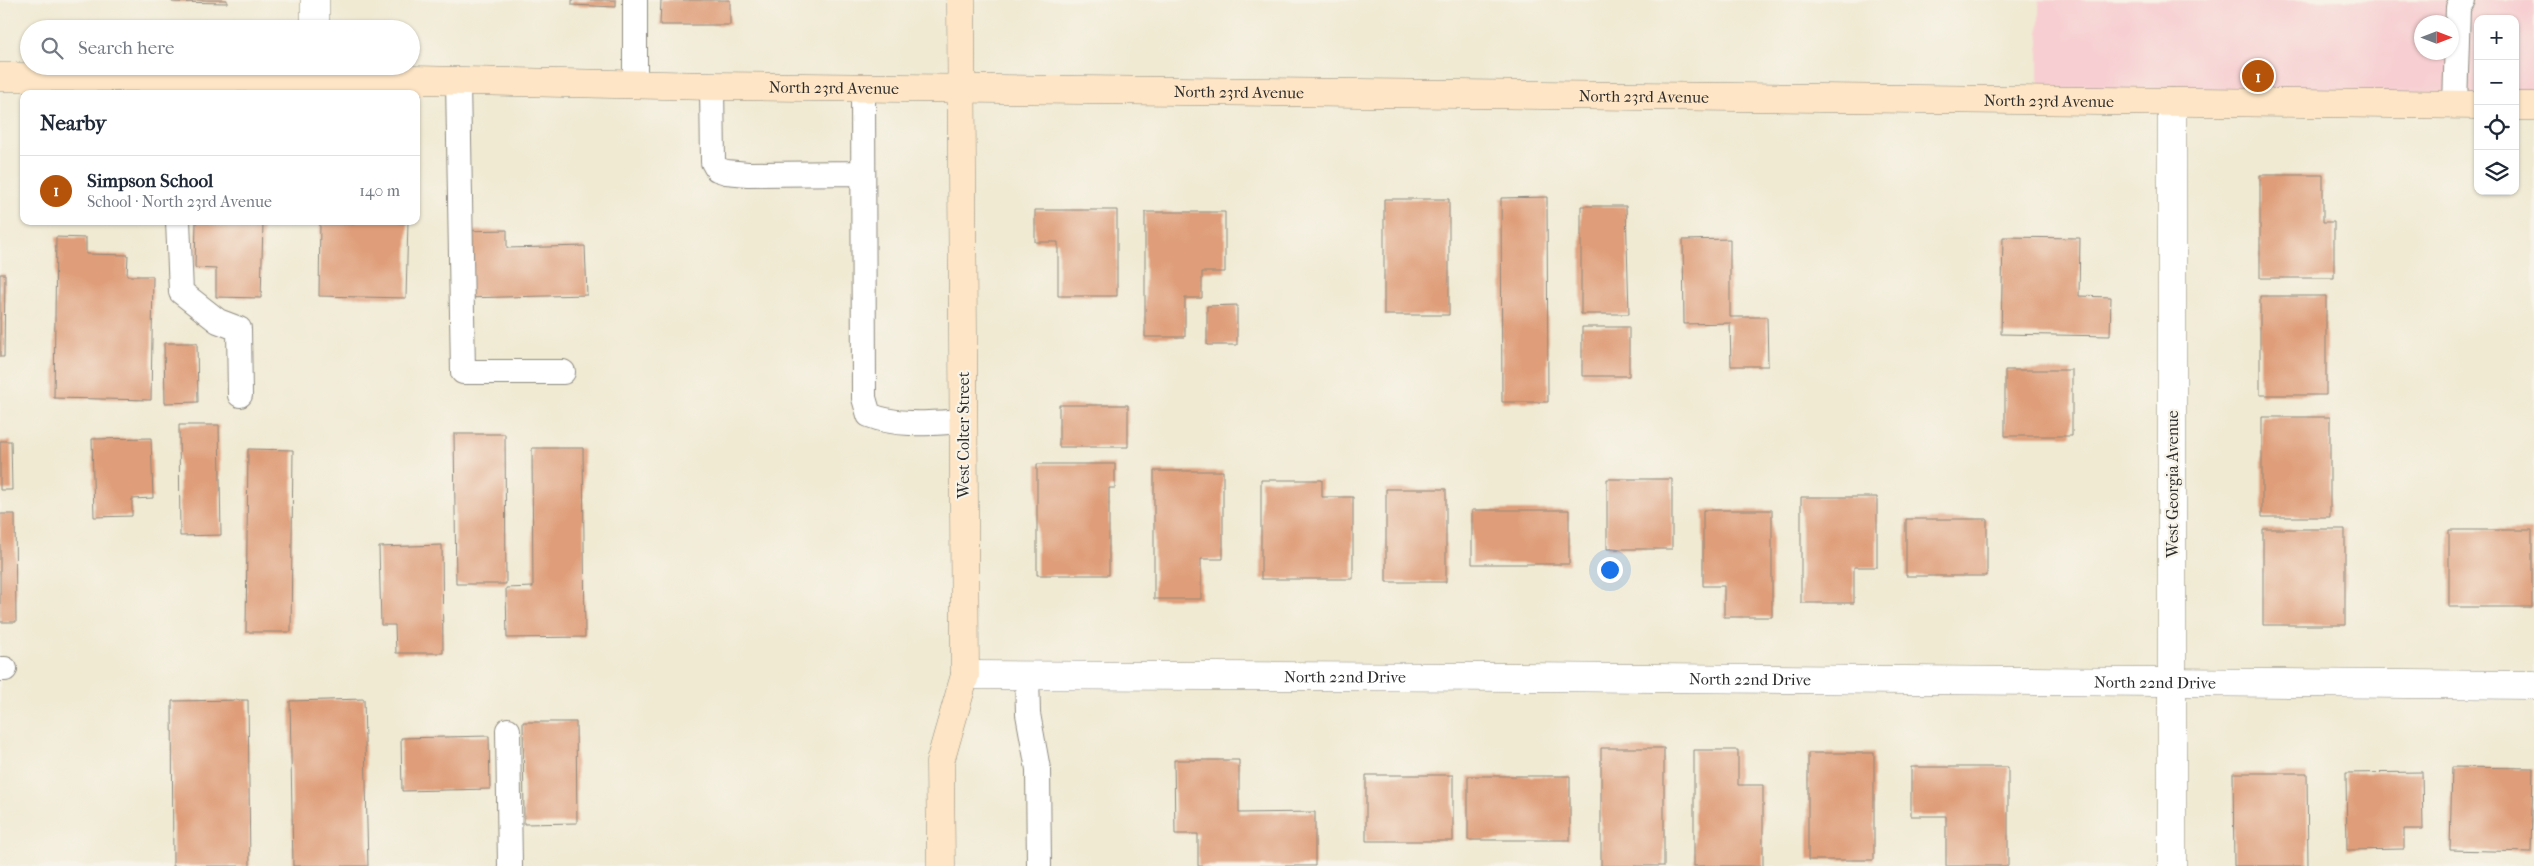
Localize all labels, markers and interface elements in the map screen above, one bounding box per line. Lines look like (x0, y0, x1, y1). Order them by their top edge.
north arrow (2414, 15, 2459, 60)
map controls (2474, 15, 2519, 195)
button: + (2474, 15, 2519, 60)
search box (20, 20, 420, 75)
icon: search (38, 34, 66, 62)
text: Search here (78, 37, 174, 59)
pin: 1 (2242, 57, 2274, 95)
button: − (2474, 60, 2519, 105)
street label: North 23rd Avenue (769, 77, 899, 98)
street label: North 23rd Avenue (1174, 81, 1304, 102)
street label: North 23rd Avenue (1579, 86, 1709, 106)
street label: North 23rd Avenue (1984, 90, 2114, 111)
button: locate (2474, 105, 2519, 150)
text: Nearby (40, 111, 106, 135)
button: layers (2474, 150, 2519, 195)
text: Simpson School (87, 170, 213, 192)
text: 1 (53, 181, 59, 200)
text: 140 m (359, 181, 400, 200)
text: School · North 23rd Avenue (87, 192, 272, 211)
street label: West Colter Street (954, 371, 973, 499)
street label: West Georgia Avenue (2163, 410, 2182, 559)
your location (1597, 557, 1623, 583)
street label: North 22nd Drive (1284, 667, 1406, 686)
street label: North 22nd Drive (1689, 669, 1811, 689)
street label: North 22nd Drive (2094, 672, 2216, 692)

